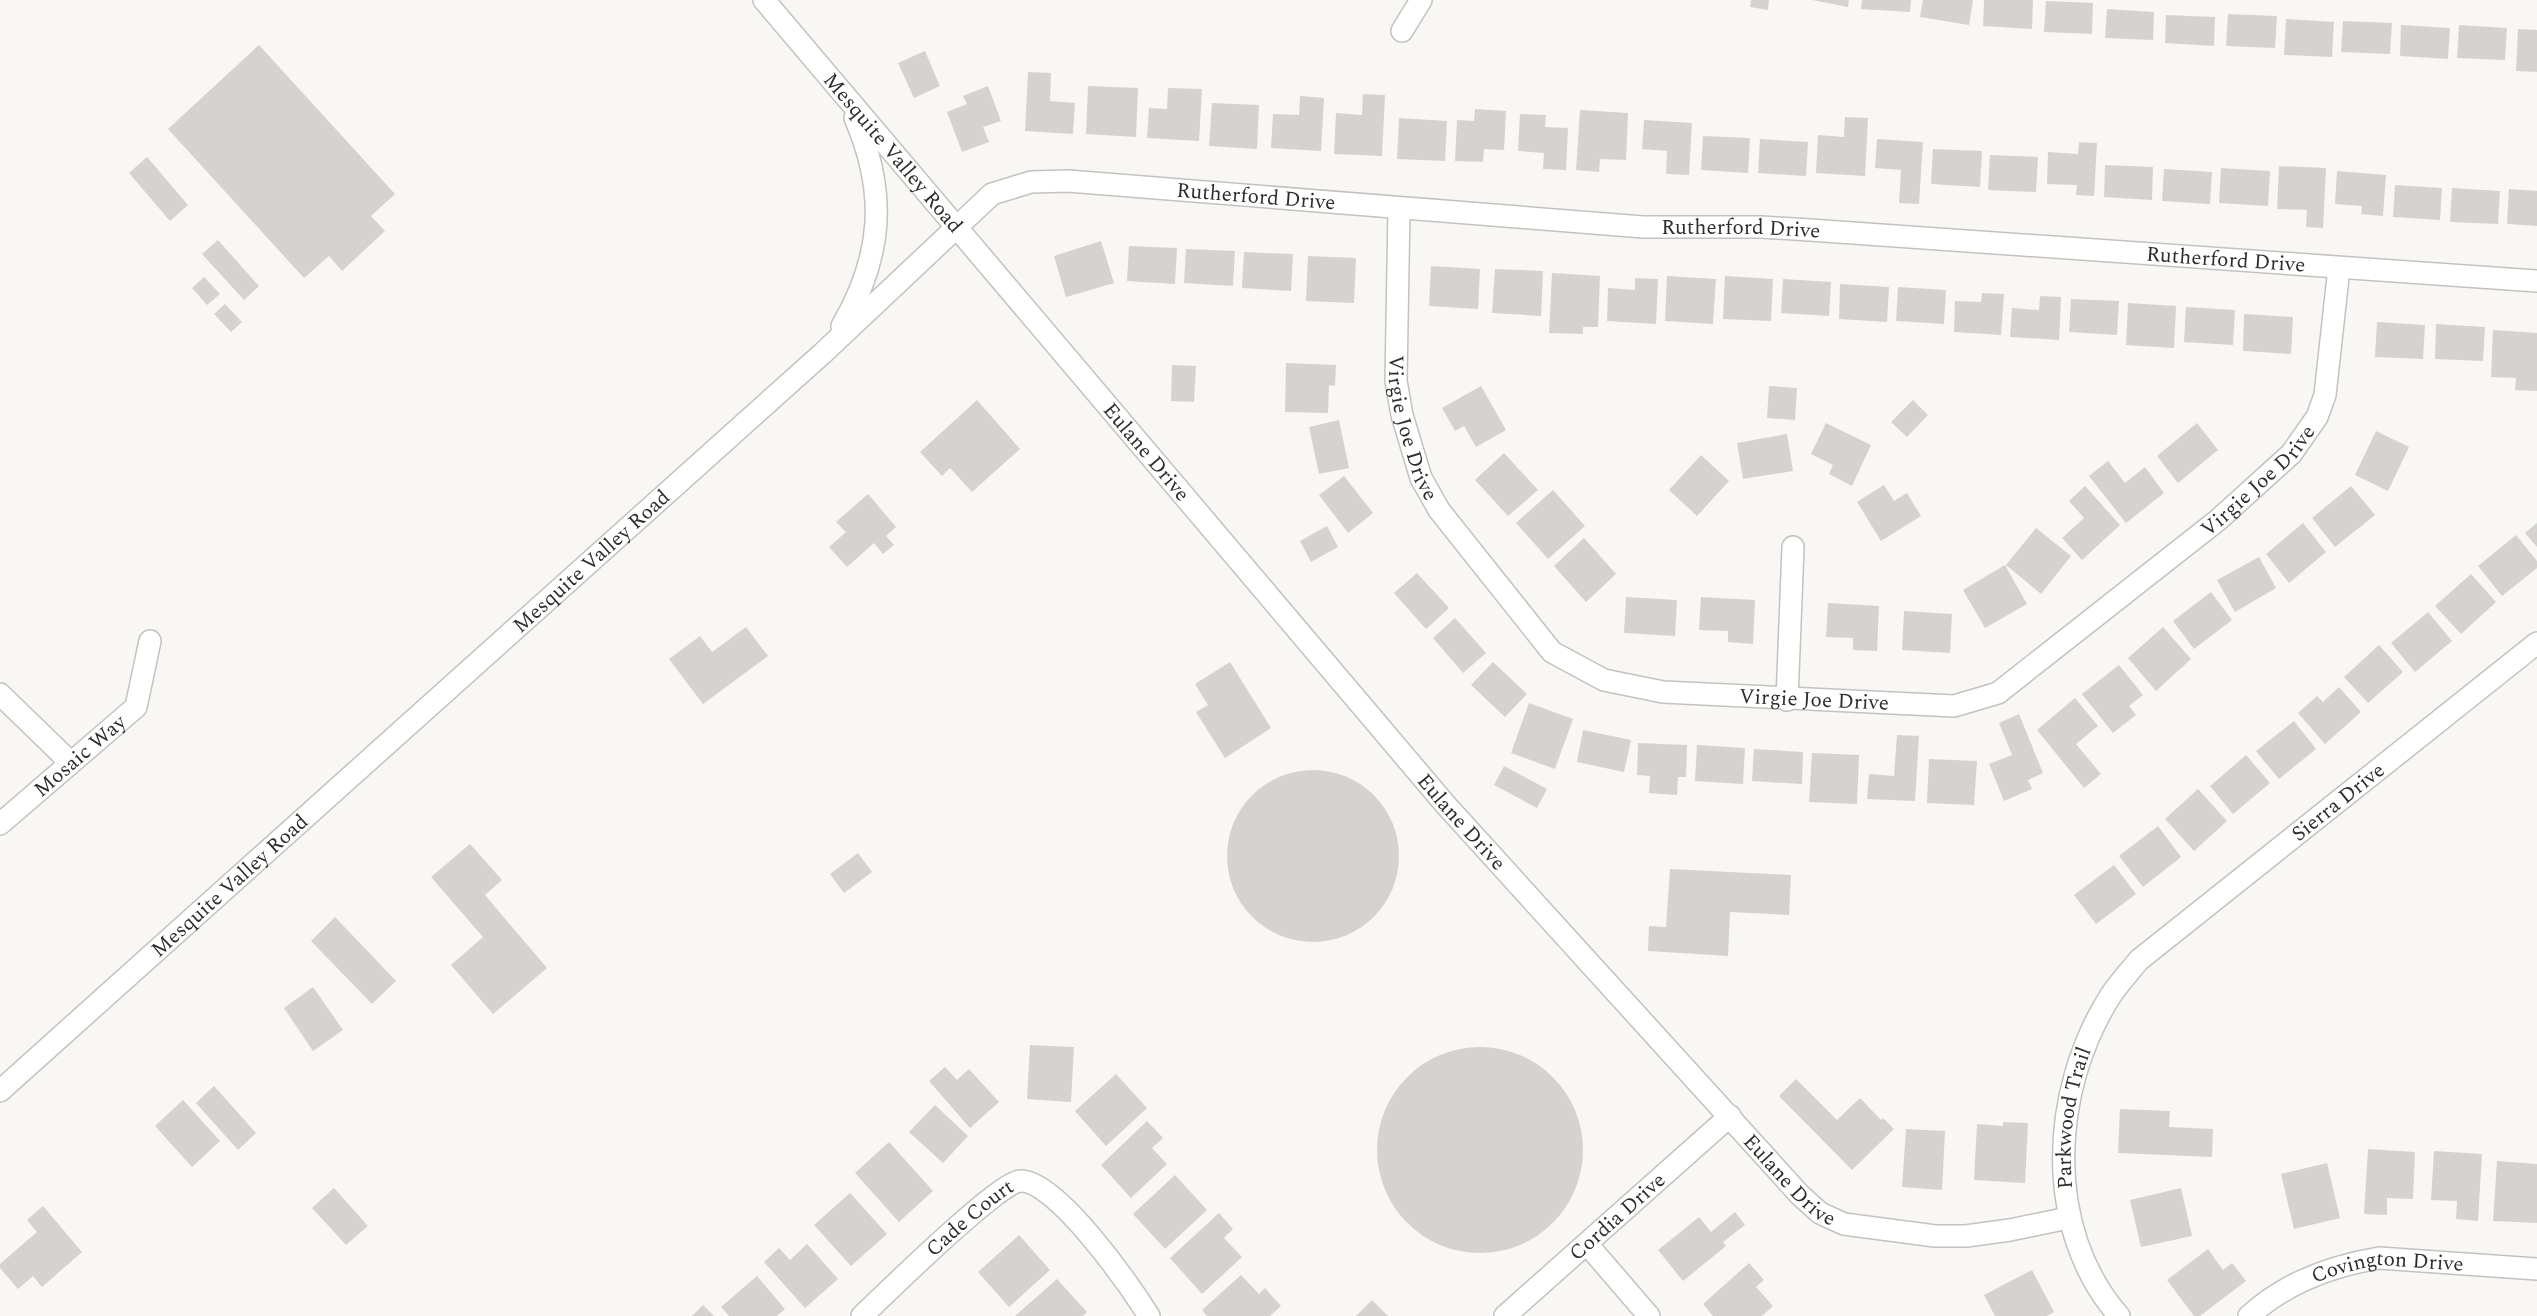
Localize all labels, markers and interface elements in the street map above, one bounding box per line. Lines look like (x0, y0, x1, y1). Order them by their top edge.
street label: Mesquite Valley Road (815, 66, 970, 241)
street label: Rutherford Drive (1175, 175, 1337, 219)
street label: Rutherford Drive (1661, 212, 1822, 248)
street label: Rutherford Drive (2145, 239, 2306, 282)
street label: Virgie Joe Drive (1379, 355, 1446, 507)
street label: Eulane Drive (1095, 396, 1197, 509)
street label: Virgie Joe Drive (2194, 419, 2324, 545)
street label: Mesquite Valley Road (506, 482, 678, 641)
street label: Virgie Joe Drive (1738, 681, 1890, 720)
street label: Mosaic Way (27, 707, 134, 805)
street label: Sierra Drive (2285, 755, 2392, 850)
street label: Eulane Drive (1409, 767, 1513, 878)
street label: Mesquite Valley Road (144, 807, 316, 966)
street label: Parkwood Trail (2049, 1042, 2100, 1190)
street label: Eulane Drive (1735, 1127, 1841, 1235)
street label: Cordia Drive (1562, 1165, 1673, 1269)
street label: Cade Court (919, 1171, 1020, 1265)
street label: Covington Drive (2307, 1243, 2465, 1292)

